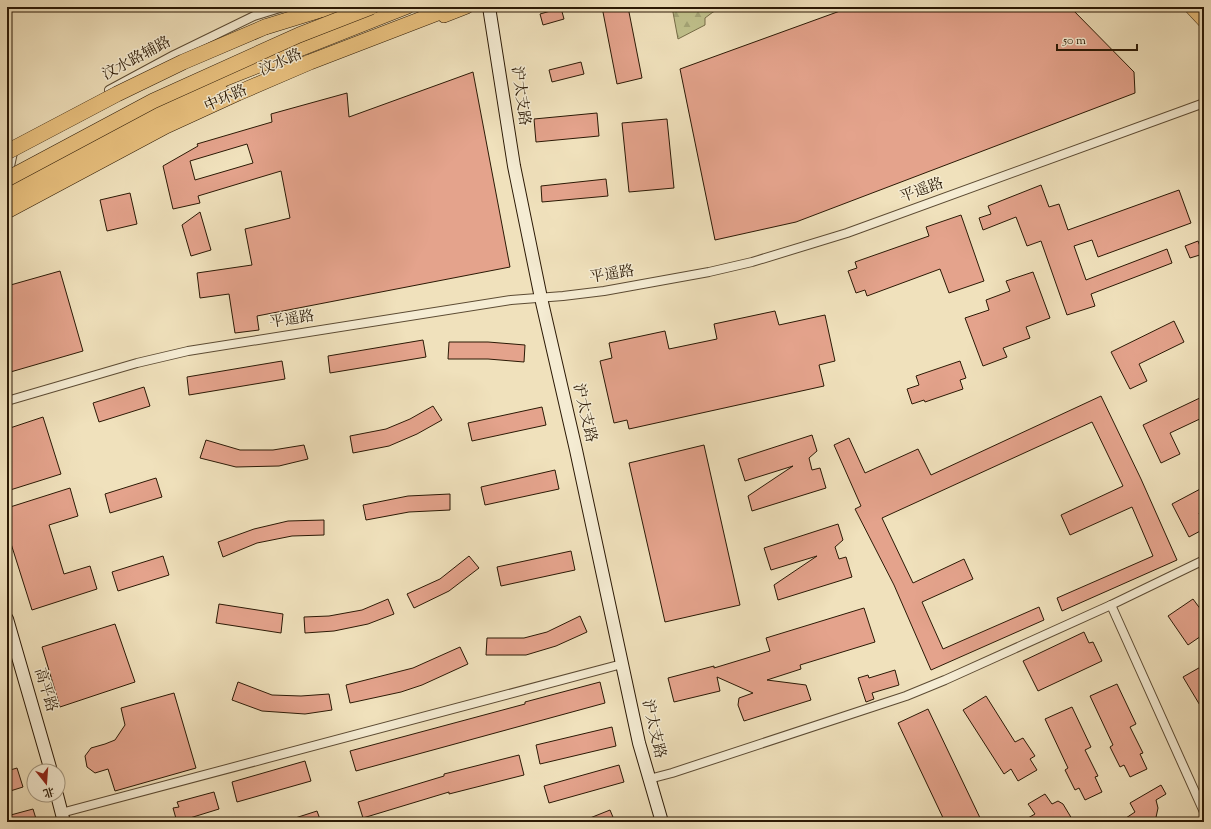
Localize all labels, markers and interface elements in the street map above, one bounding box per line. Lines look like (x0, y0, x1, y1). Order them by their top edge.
scale bar (1057, 26, 1137, 52)
street label: 汶水路辅路 (99, 32, 175, 86)
text: 50 m (1062, 32, 1086, 50)
street label: 汶水路 (256, 44, 306, 82)
street label: 沪太支路 (505, 65, 535, 127)
street label: 中环路 (201, 80, 251, 118)
street label: 平遥路 (897, 173, 947, 209)
street label: 平遥路 (588, 261, 636, 289)
street label: 平遥路 (268, 306, 316, 334)
street label: 沪太支路 (567, 381, 601, 445)
street label: 高平路 (28, 665, 62, 715)
street label: 沪太支路 (636, 697, 670, 761)
north arrow (26, 763, 66, 803)
text: 北 (41, 782, 56, 801)

